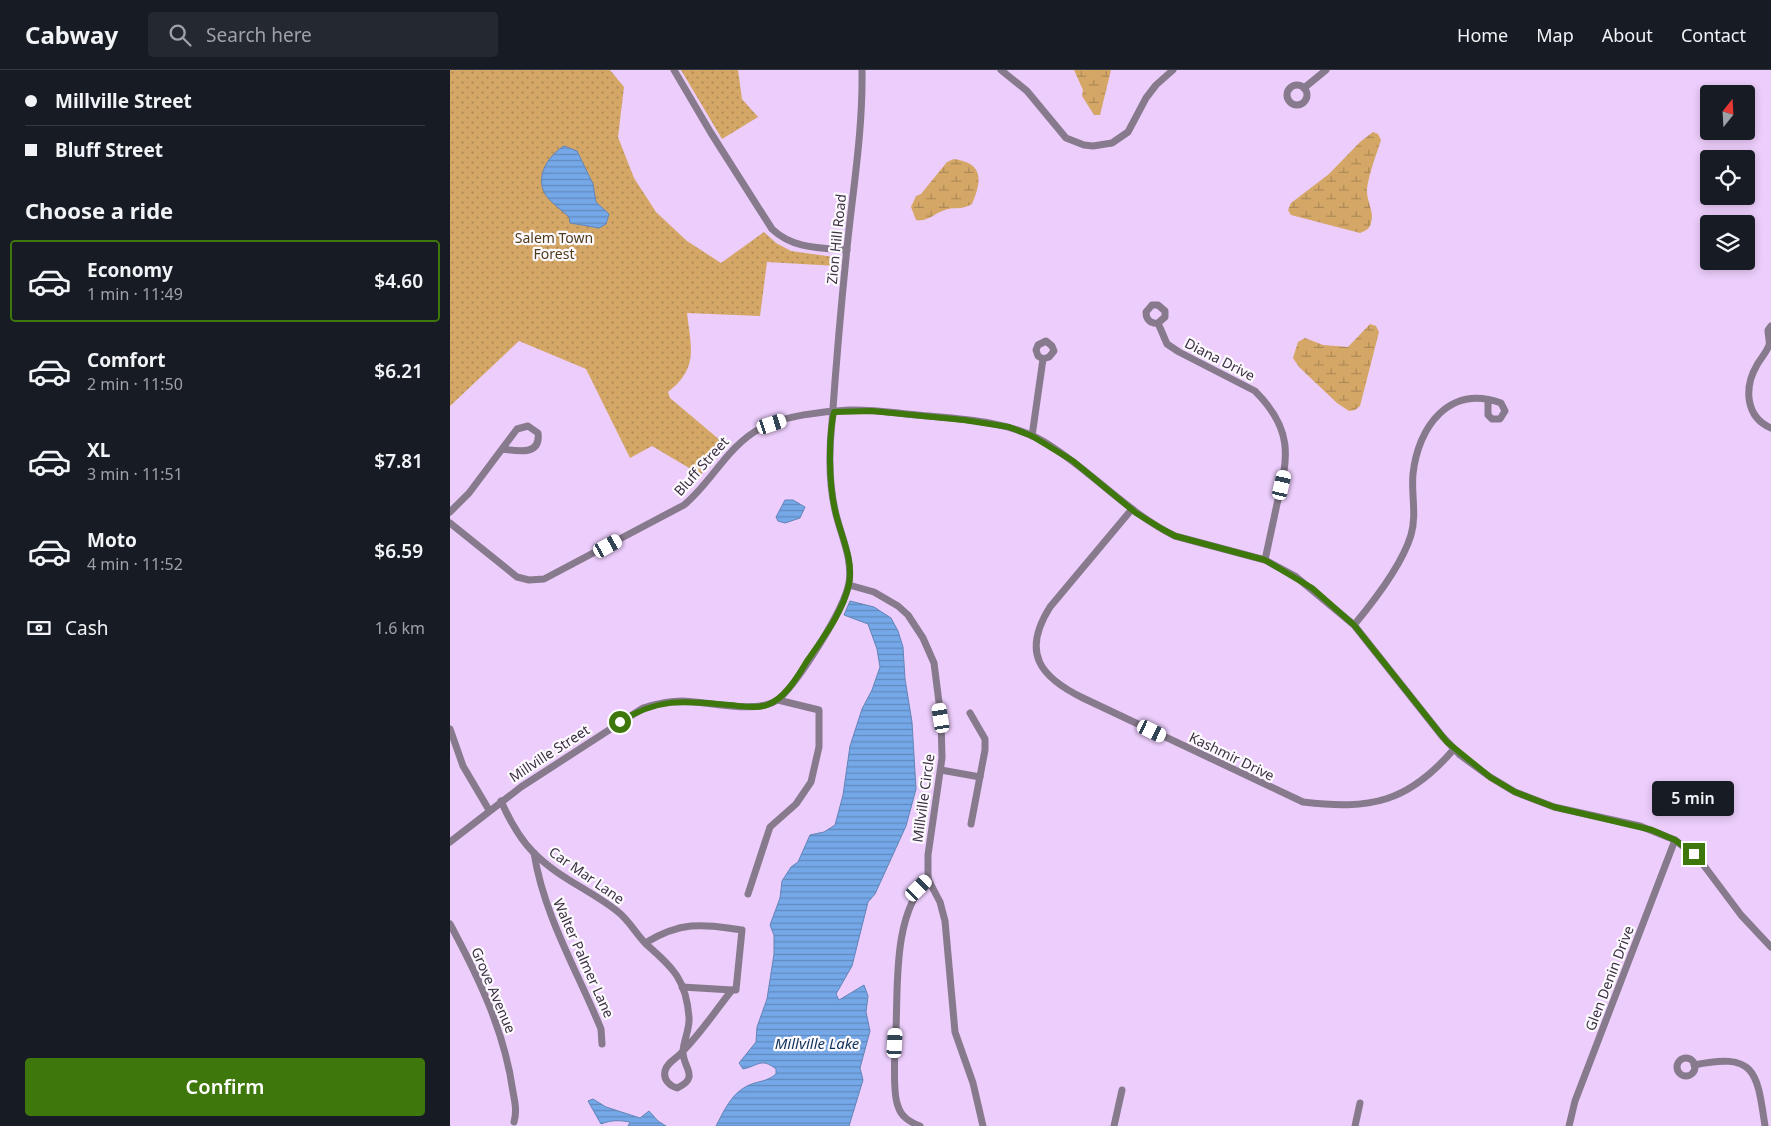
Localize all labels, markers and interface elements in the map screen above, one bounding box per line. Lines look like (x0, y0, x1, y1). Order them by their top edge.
search box (148, 12, 498, 57)
text: Cabway (25, 18, 118, 51)
icon: search (166, 21, 194, 49)
text: Search here (206, 22, 312, 48)
text: Home (1457, 23, 1508, 47)
text: Map (1536, 23, 1574, 47)
text: About (1602, 23, 1653, 47)
text: Contact (1681, 23, 1746, 47)
north arrow (1700, 85, 1755, 140)
map controls (1700, 85, 1755, 270)
text: Millville Street (55, 88, 192, 114)
text: Bluff Street (55, 137, 163, 163)
button: locate (1700, 150, 1755, 205)
street label: Zion Hill Road (822, 193, 850, 285)
text: Choose a ride (25, 195, 173, 225)
button: layers (1700, 215, 1755, 270)
park label: Salem Town Forest (515, 228, 593, 263)
text: Economy (87, 257, 173, 283)
icon: car (27, 259, 72, 304)
text: $4.60 (374, 268, 423, 294)
text: 1 min · 11:49 (87, 283, 183, 305)
street label: Diana Drive (1182, 333, 1258, 385)
text: Comfort (87, 347, 166, 373)
icon: car (27, 349, 72, 394)
text: $6.21 (374, 358, 423, 384)
text: 2 min · 11:50 (87, 373, 183, 395)
car (755, 412, 788, 436)
street label: Bluff Street (669, 432, 733, 500)
text: XL (87, 437, 110, 463)
icon: car (27, 439, 72, 484)
text: $7.81 (374, 448, 423, 474)
text: 3 min · 11:51 (87, 463, 183, 485)
car (1271, 469, 1292, 501)
text: Moto (87, 527, 137, 553)
icon: car (27, 529, 72, 574)
car (591, 532, 624, 560)
text: $6.59 (374, 538, 423, 564)
text: 4 min · 11:52 (87, 553, 183, 575)
icon: cash (25, 614, 53, 642)
text: Cash (65, 615, 109, 641)
text: 1.6 km (375, 617, 425, 639)
car (931, 702, 950, 734)
route start (609, 711, 631, 733)
car (1135, 718, 1168, 744)
street label: Millville Street (505, 720, 593, 786)
street label: Kashmir Drive (1186, 727, 1278, 785)
street label: Millville Circle (907, 752, 939, 843)
callout: 5 min (1653, 782, 1735, 816)
text: 5 min (1671, 787, 1715, 809)
street label: Car Mar Lane (546, 842, 629, 908)
route end (1683, 843, 1705, 865)
car (903, 872, 934, 904)
street label: Walter Palmer Lane (549, 895, 619, 1021)
street label: Glen Denin Drive (1580, 923, 1638, 1033)
street label: Grove Avenue (467, 944, 521, 1036)
car (886, 1028, 903, 1058)
water label: Millville Lake (775, 1033, 860, 1053)
button: Confirm (25, 1058, 425, 1116)

